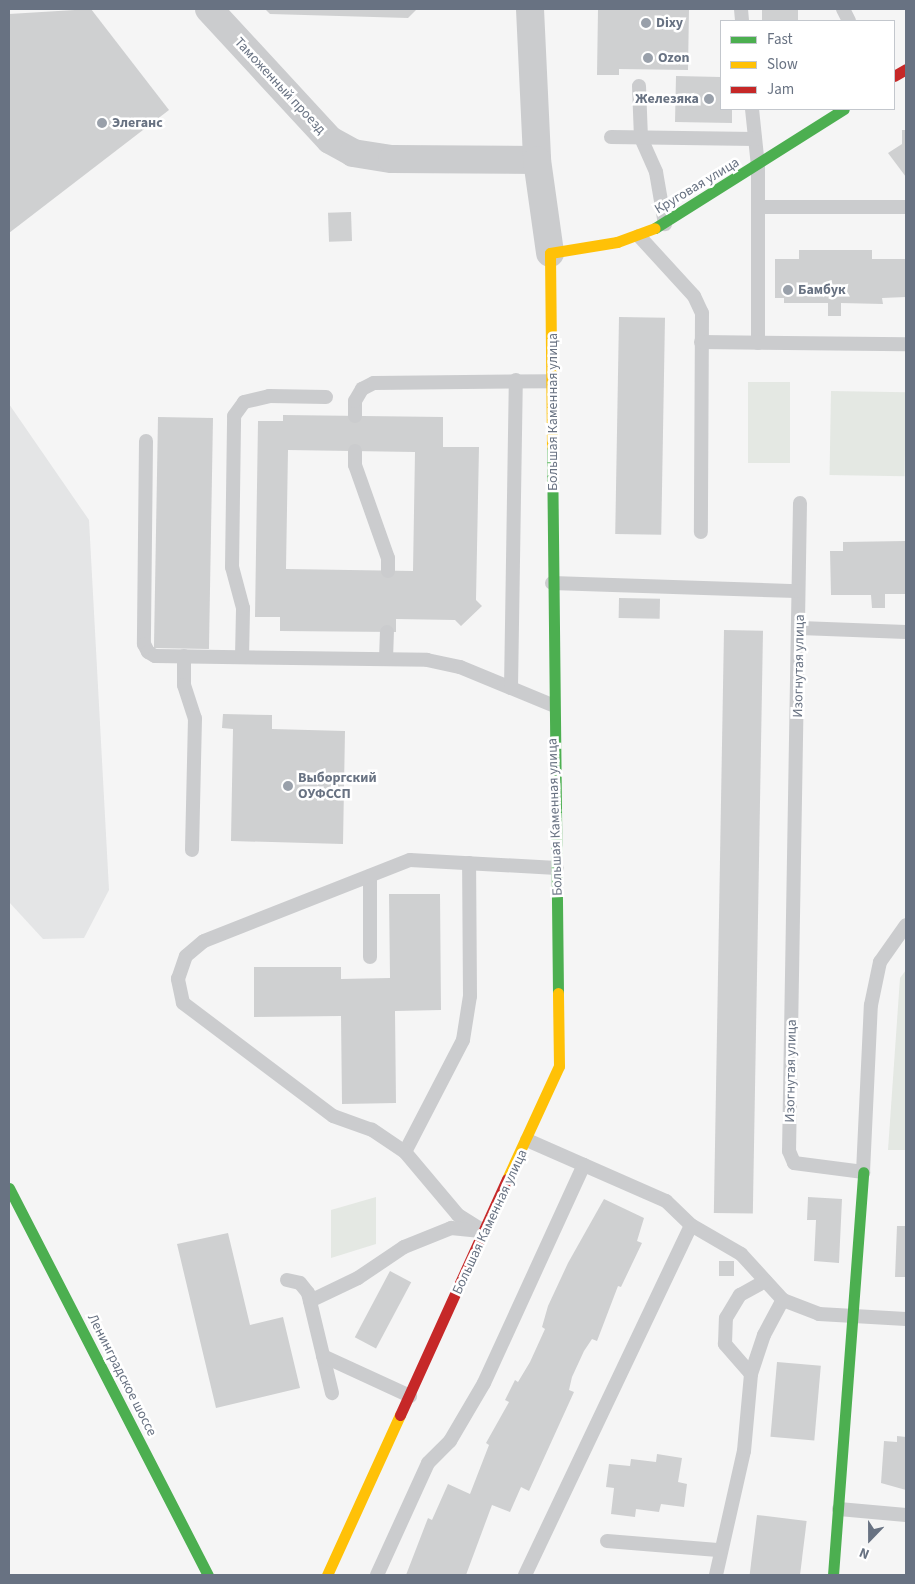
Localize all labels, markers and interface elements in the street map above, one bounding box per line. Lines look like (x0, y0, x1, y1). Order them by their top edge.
place label: Dixy (656, 15, 683, 31)
marker: Dixy (640, 17, 652, 29)
legend (720, 20, 895, 110)
text: Fast (767, 29, 793, 50)
street label: Таможенный проезд (231, 34, 329, 138)
place label: Ozon (658, 50, 689, 66)
marker: Ozon (642, 52, 654, 64)
text: Slow (767, 54, 798, 75)
text: Jam (767, 79, 794, 100)
place label: Железяка (635, 91, 699, 107)
marker: Железяка (703, 93, 715, 105)
place label: Элеганс (112, 115, 163, 131)
marker: Элеганс (96, 117, 108, 129)
street label: Круговая улица (652, 154, 742, 218)
place label: Бамбук (798, 282, 846, 298)
marker: Бамбук (782, 284, 794, 296)
street label: Большая Каменная улица (545, 333, 561, 491)
street label: Изогнутая улица (790, 614, 808, 718)
street label: Большая Каменная улица (544, 738, 566, 896)
place label: Выборгский ОУФССП (298, 770, 377, 802)
marker: Выборгский ОУФССП (282, 780, 294, 792)
street label: Изогнутая улица (782, 1019, 800, 1123)
street label: Большая Каменная улица (449, 1147, 531, 1297)
street label: Ленинградское шоссе (84, 1311, 160, 1439)
north arrow (845, 1514, 895, 1564)
text: N (856, 1542, 872, 1564)

